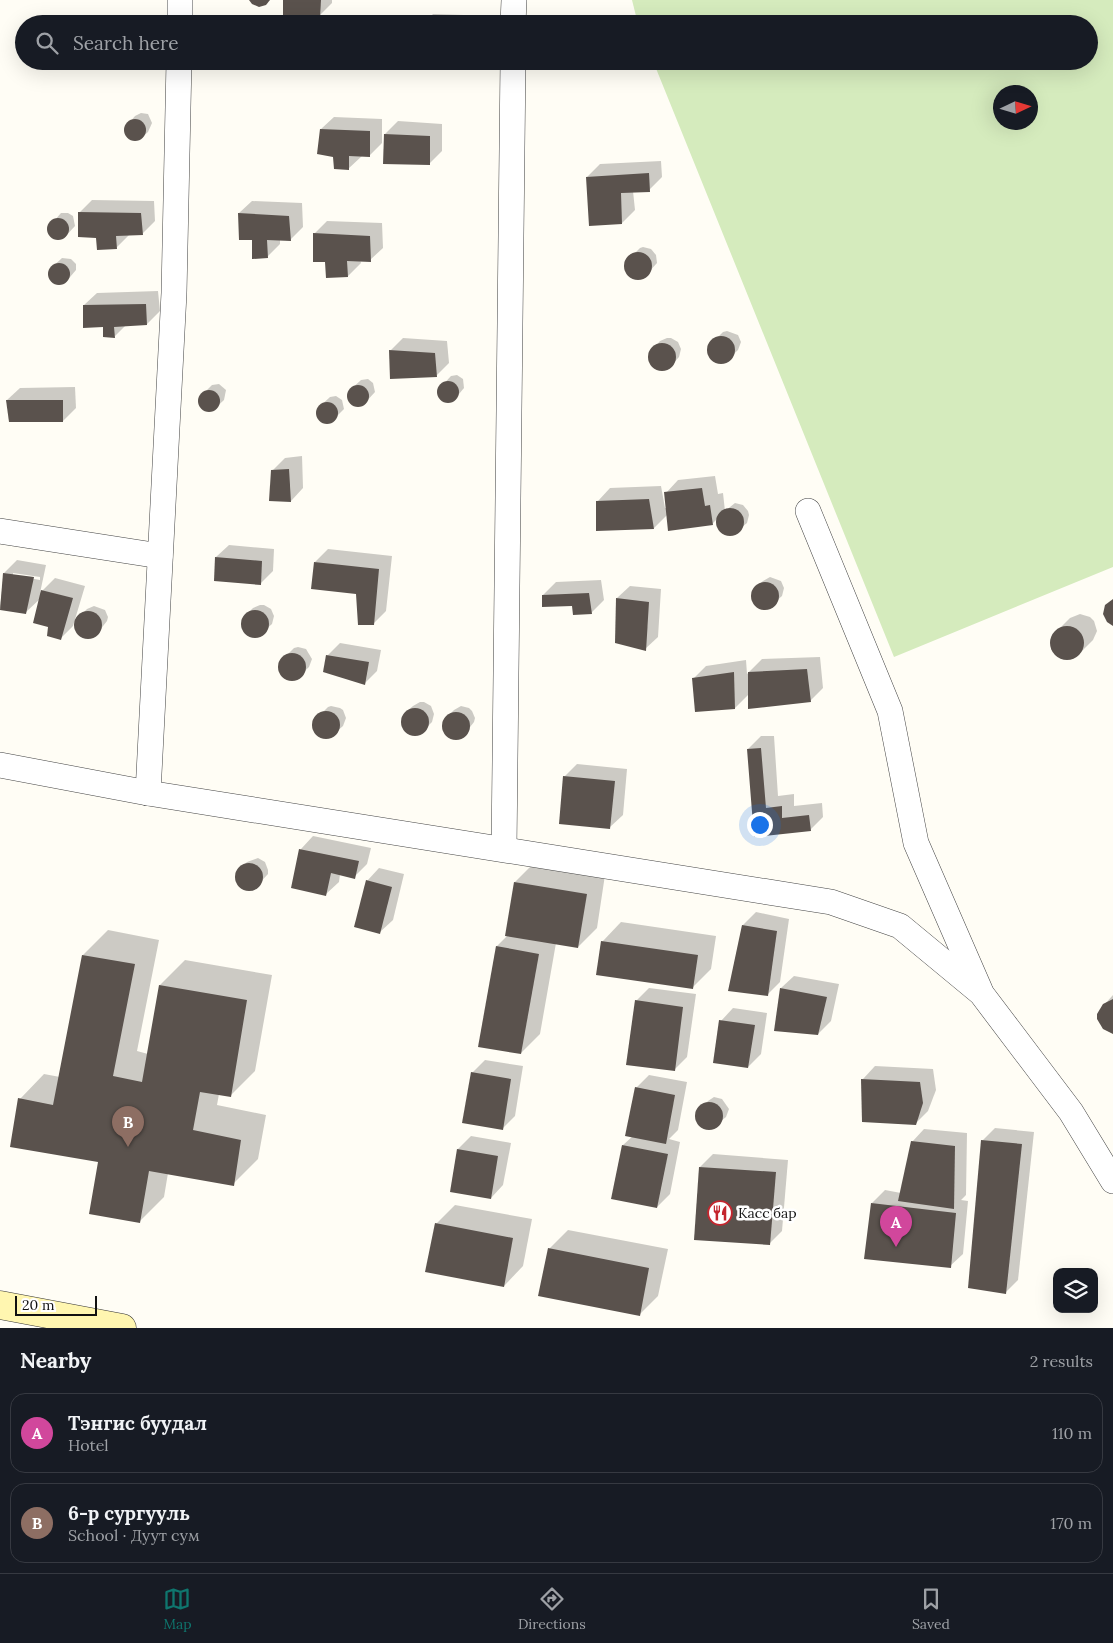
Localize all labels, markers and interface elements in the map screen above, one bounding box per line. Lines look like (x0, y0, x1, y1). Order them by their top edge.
search box (15, 15, 1098, 70)
icon: search (33, 29, 61, 57)
text: Search here (73, 31, 179, 55)
north arrow (993, 85, 1038, 130)
your location (747, 812, 773, 838)
pin: B (112, 1106, 144, 1147)
restaurant icon: Касс бар (707, 1200, 733, 1226)
place label: Касс бар (738, 1204, 797, 1222)
pin: A (880, 1206, 912, 1247)
map controls (1053, 1268, 1098, 1313)
button: layers (1053, 1268, 1098, 1313)
scale bar (15, 1293, 98, 1316)
text: 20 m (22, 1296, 54, 1314)
text: Nearby (20, 1347, 91, 1374)
text: 2 results (1030, 1351, 1093, 1371)
text: Тэнгис буудал (68, 1411, 207, 1435)
text: A (32, 1423, 42, 1443)
text: 110 m (1052, 1423, 1092, 1443)
text: Hotel (68, 1435, 109, 1455)
text: 6-р сургууль (68, 1501, 190, 1525)
text: B (32, 1513, 42, 1533)
text: 170 m (1050, 1513, 1092, 1533)
text: School · Дуут сум (68, 1525, 200, 1545)
tab: Map (163, 1585, 192, 1633)
tab: Directions (518, 1585, 586, 1633)
tab: Saved (912, 1585, 950, 1633)

